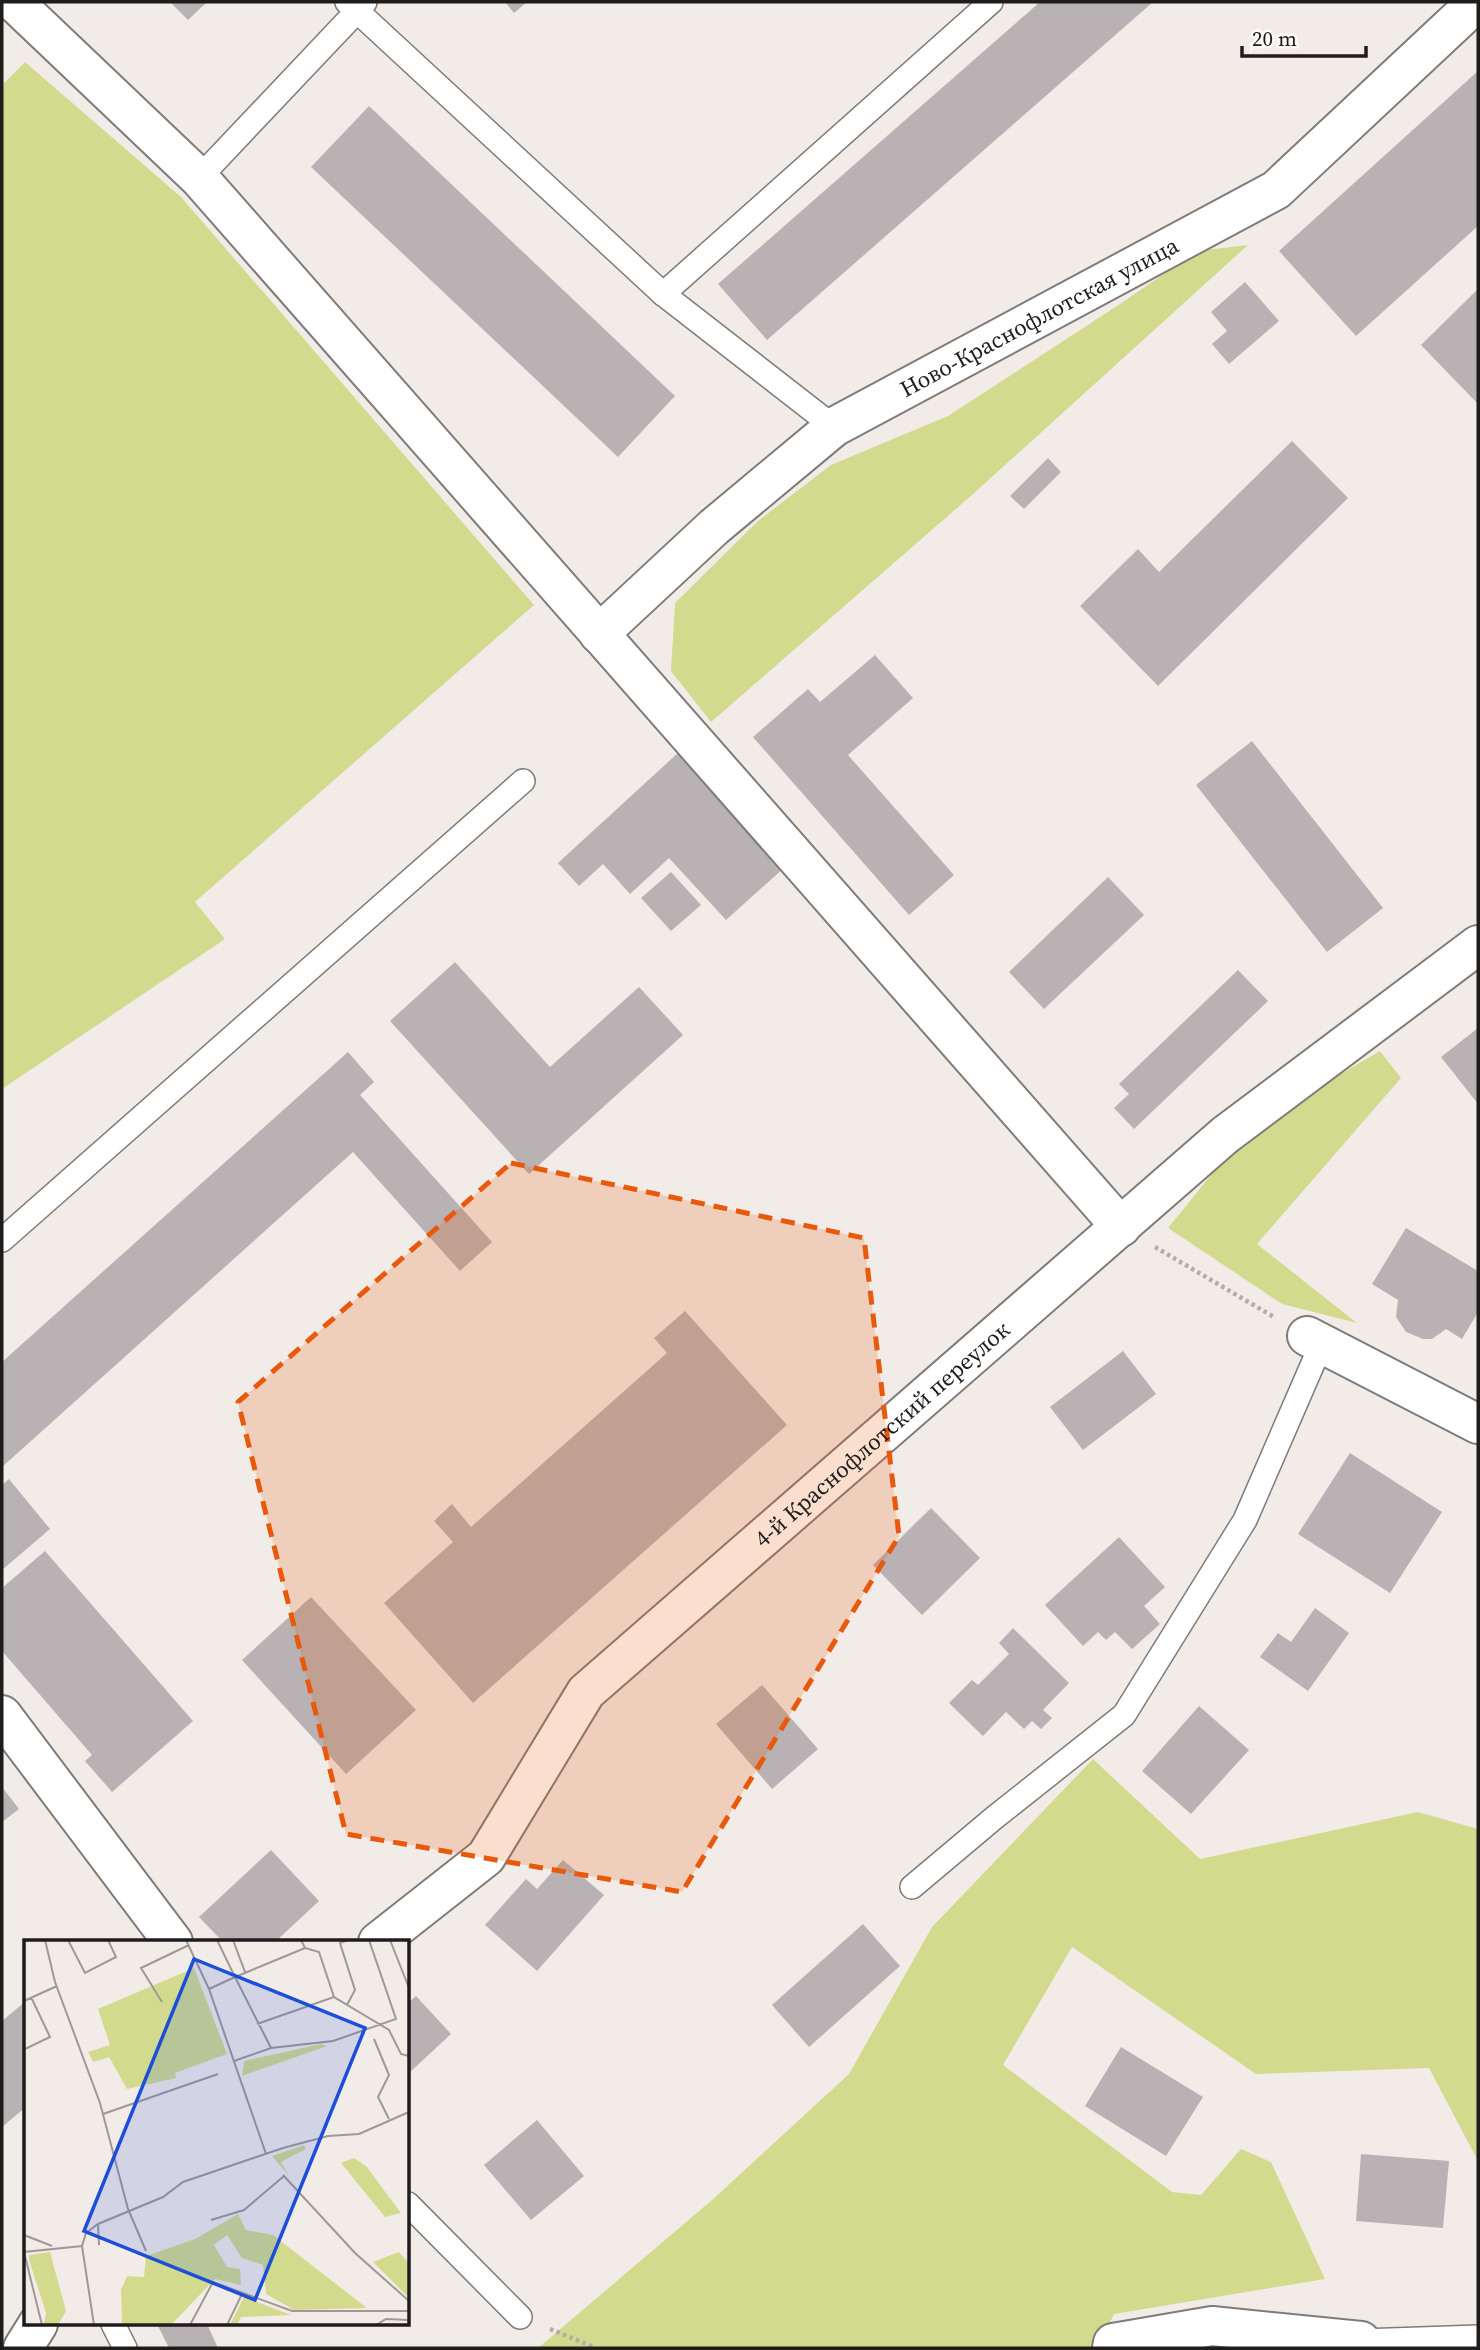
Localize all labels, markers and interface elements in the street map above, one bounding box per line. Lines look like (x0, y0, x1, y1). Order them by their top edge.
scale bar (1242, 14, 1366, 58)
text: 20 m (1252, 24, 1297, 53)
street label: Ново-Краснофлотская улица (894, 229, 1184, 405)
street label: 4-й Краснофлотский переулок (747, 1314, 1017, 1554)
inset map (24, 1940, 410, 2326)

